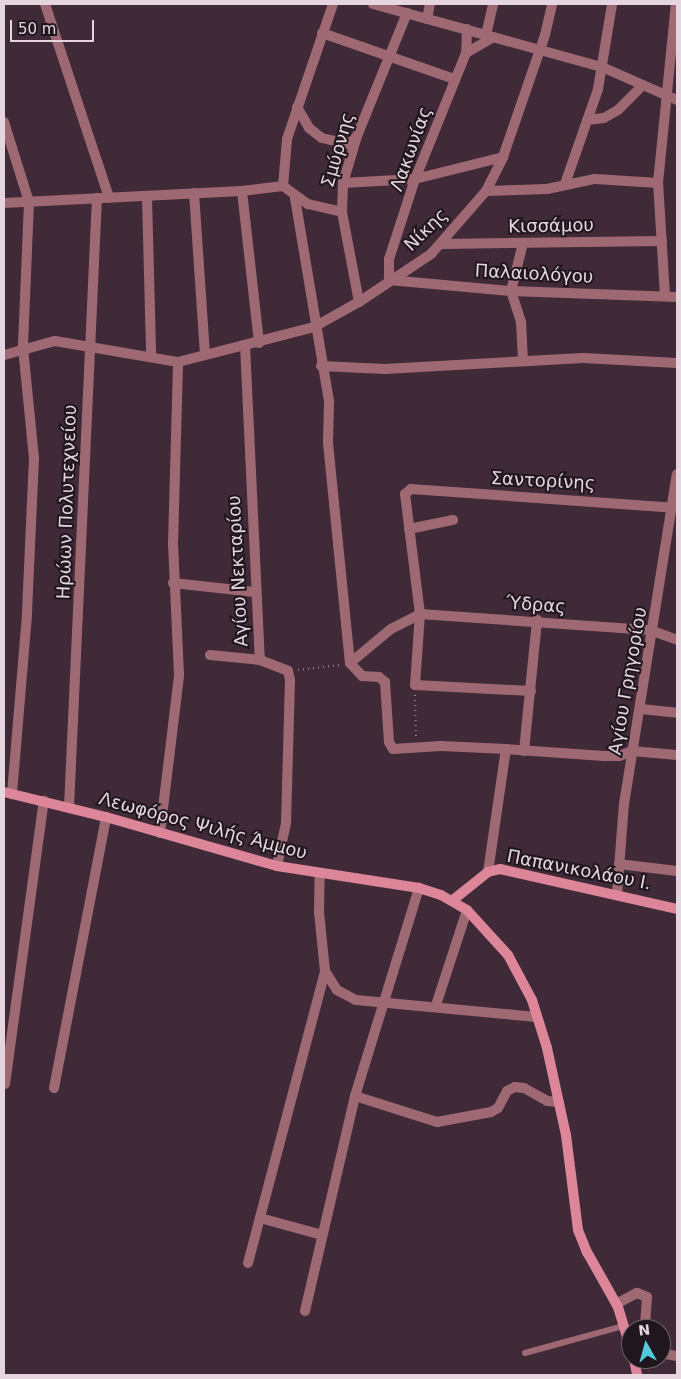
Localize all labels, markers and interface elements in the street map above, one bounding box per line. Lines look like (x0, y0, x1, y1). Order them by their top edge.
scale bar (12, 10, 96, 42)
text: 50 m (18, 20, 56, 38)
street label: Λακωνίας (386, 104, 436, 194)
street label: Σμύρνης (317, 110, 359, 190)
street label: Νίκης (400, 204, 452, 256)
street label: Κισσάμου (508, 214, 594, 238)
street label: Παλαιολόγου (474, 260, 594, 288)
street label: Ηρώων Πολυτεχνείου (53, 404, 81, 600)
street label: Σαντορίνης (490, 467, 596, 495)
street label: Αγίου Νεκταρίου (223, 495, 253, 647)
street label: Ύδρας (505, 592, 567, 618)
street label: Αγίου Γρηγορίου (604, 605, 652, 757)
street label: Λεωφόρος Ψιλής Άμμου (97, 788, 309, 864)
street label: Παπανικολάου Ι. (505, 845, 653, 895)
north arrow (621, 1319, 671, 1369)
text: N (638, 1321, 651, 1339)

